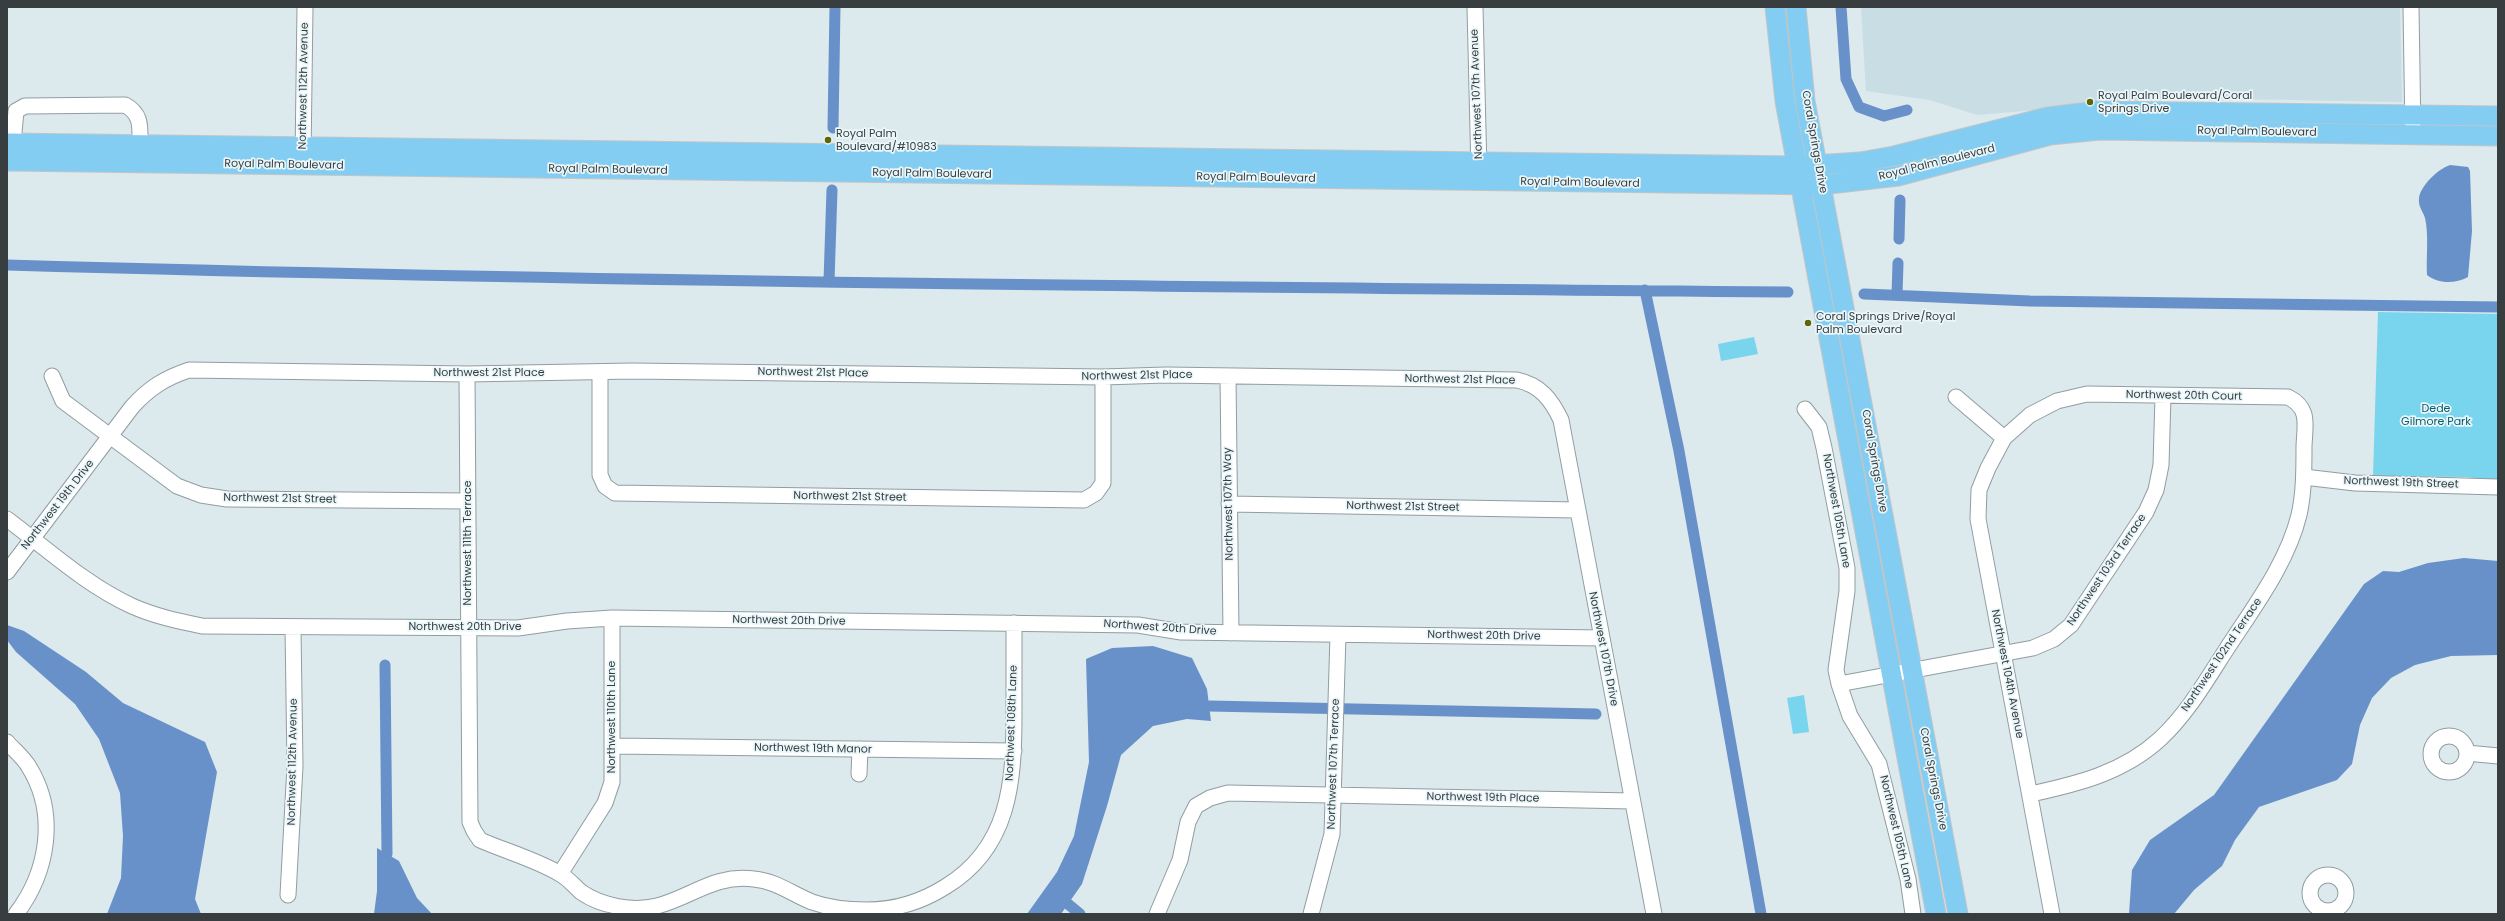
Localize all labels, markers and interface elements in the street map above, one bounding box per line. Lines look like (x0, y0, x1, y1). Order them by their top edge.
street label: Northwest 112th Avenue (296, 22, 312, 150)
street label: Northwest 107th Avenue (1468, 29, 1486, 159)
place label: Royal Palm Boulevard/Coral Springs Drive (2098, 89, 2252, 115)
street label: Coral Springs Drive (1798, 90, 1830, 194)
marker: Royal Palm Boulevard/Coral Springs Drive (2085, 97, 2095, 107)
street label: Royal Palm Boulevard (2197, 124, 2317, 140)
place label: Royal Palm Boulevard/#10983 (836, 127, 937, 153)
marker: Royal Palm Boulevard/#10983 (823, 135, 833, 145)
street label: Royal Palm Boulevard (1878, 142, 1996, 184)
street label: Royal Palm Boulevard (224, 157, 344, 173)
street label: Royal Palm Boulevard (548, 162, 668, 178)
street label: Royal Palm Boulevard (872, 166, 992, 182)
street label: Royal Palm Boulevard (1196, 170, 1316, 186)
street label: Royal Palm Boulevard (1520, 175, 1640, 191)
place label: Coral Springs Drive/Royal Palm Boulevard (1816, 310, 1955, 336)
marker: Coral Springs Drive/Royal Palm Boulevard (1803, 318, 1813, 328)
street label: Northwest 21st Place (757, 365, 869, 381)
street label: Northwest 21st Place (434, 366, 544, 380)
street label: Northwest 21st Place (1081, 368, 1193, 384)
street label: Northwest 21st Place (1404, 372, 1516, 388)
street label: Northwest 20th Court (2126, 388, 2242, 404)
park label: Dede Gilmore Park (2401, 402, 2471, 428)
street label: Coral Springs Drive (1858, 409, 1890, 513)
street label: Northwest 107th Way (1221, 447, 1237, 561)
street label: Northwest 105th Lane (1819, 453, 1853, 569)
street label: Northwest 19th Drive (19, 457, 97, 553)
street label: Northwest 19th Street (2343, 474, 2459, 492)
street label: Northwest 111th Terrace (461, 481, 475, 605)
street label: Northwest 21st Street (793, 489, 907, 505)
street label: Northwest 21st Street (223, 491, 337, 507)
street label: Northwest 21st Street (1346, 499, 1460, 515)
street label: Northwest 103rd Terrace (2065, 512, 2149, 628)
street label: Northwest 107th Drive (1585, 591, 1621, 707)
street label: Northwest 102nd Terrace (2179, 596, 2265, 714)
street label: Northwest 104th Avenue (1988, 608, 2026, 740)
street label: Northwest 20th Drive (732, 613, 846, 629)
street label: Northwest 20th Drive (1103, 617, 1217, 639)
street label: Northwest 20th Drive (408, 620, 522, 634)
street label: Northwest 20th Drive (1427, 628, 1541, 644)
street label: Northwest 110th Lane (605, 661, 619, 773)
street label: Northwest 108th Lane (1003, 665, 1021, 781)
street label: Northwest 112th Avenue (285, 698, 301, 826)
street label: Northwest 107th Terrace (1325, 698, 1343, 830)
street label: Coral Springs Drive (1917, 727, 1949, 831)
street label: Northwest 19th Manor (754, 741, 872, 757)
street label: Northwest 105th Lane (1877, 774, 1915, 890)
street label: Northwest 19th Place (1426, 790, 1540, 806)

